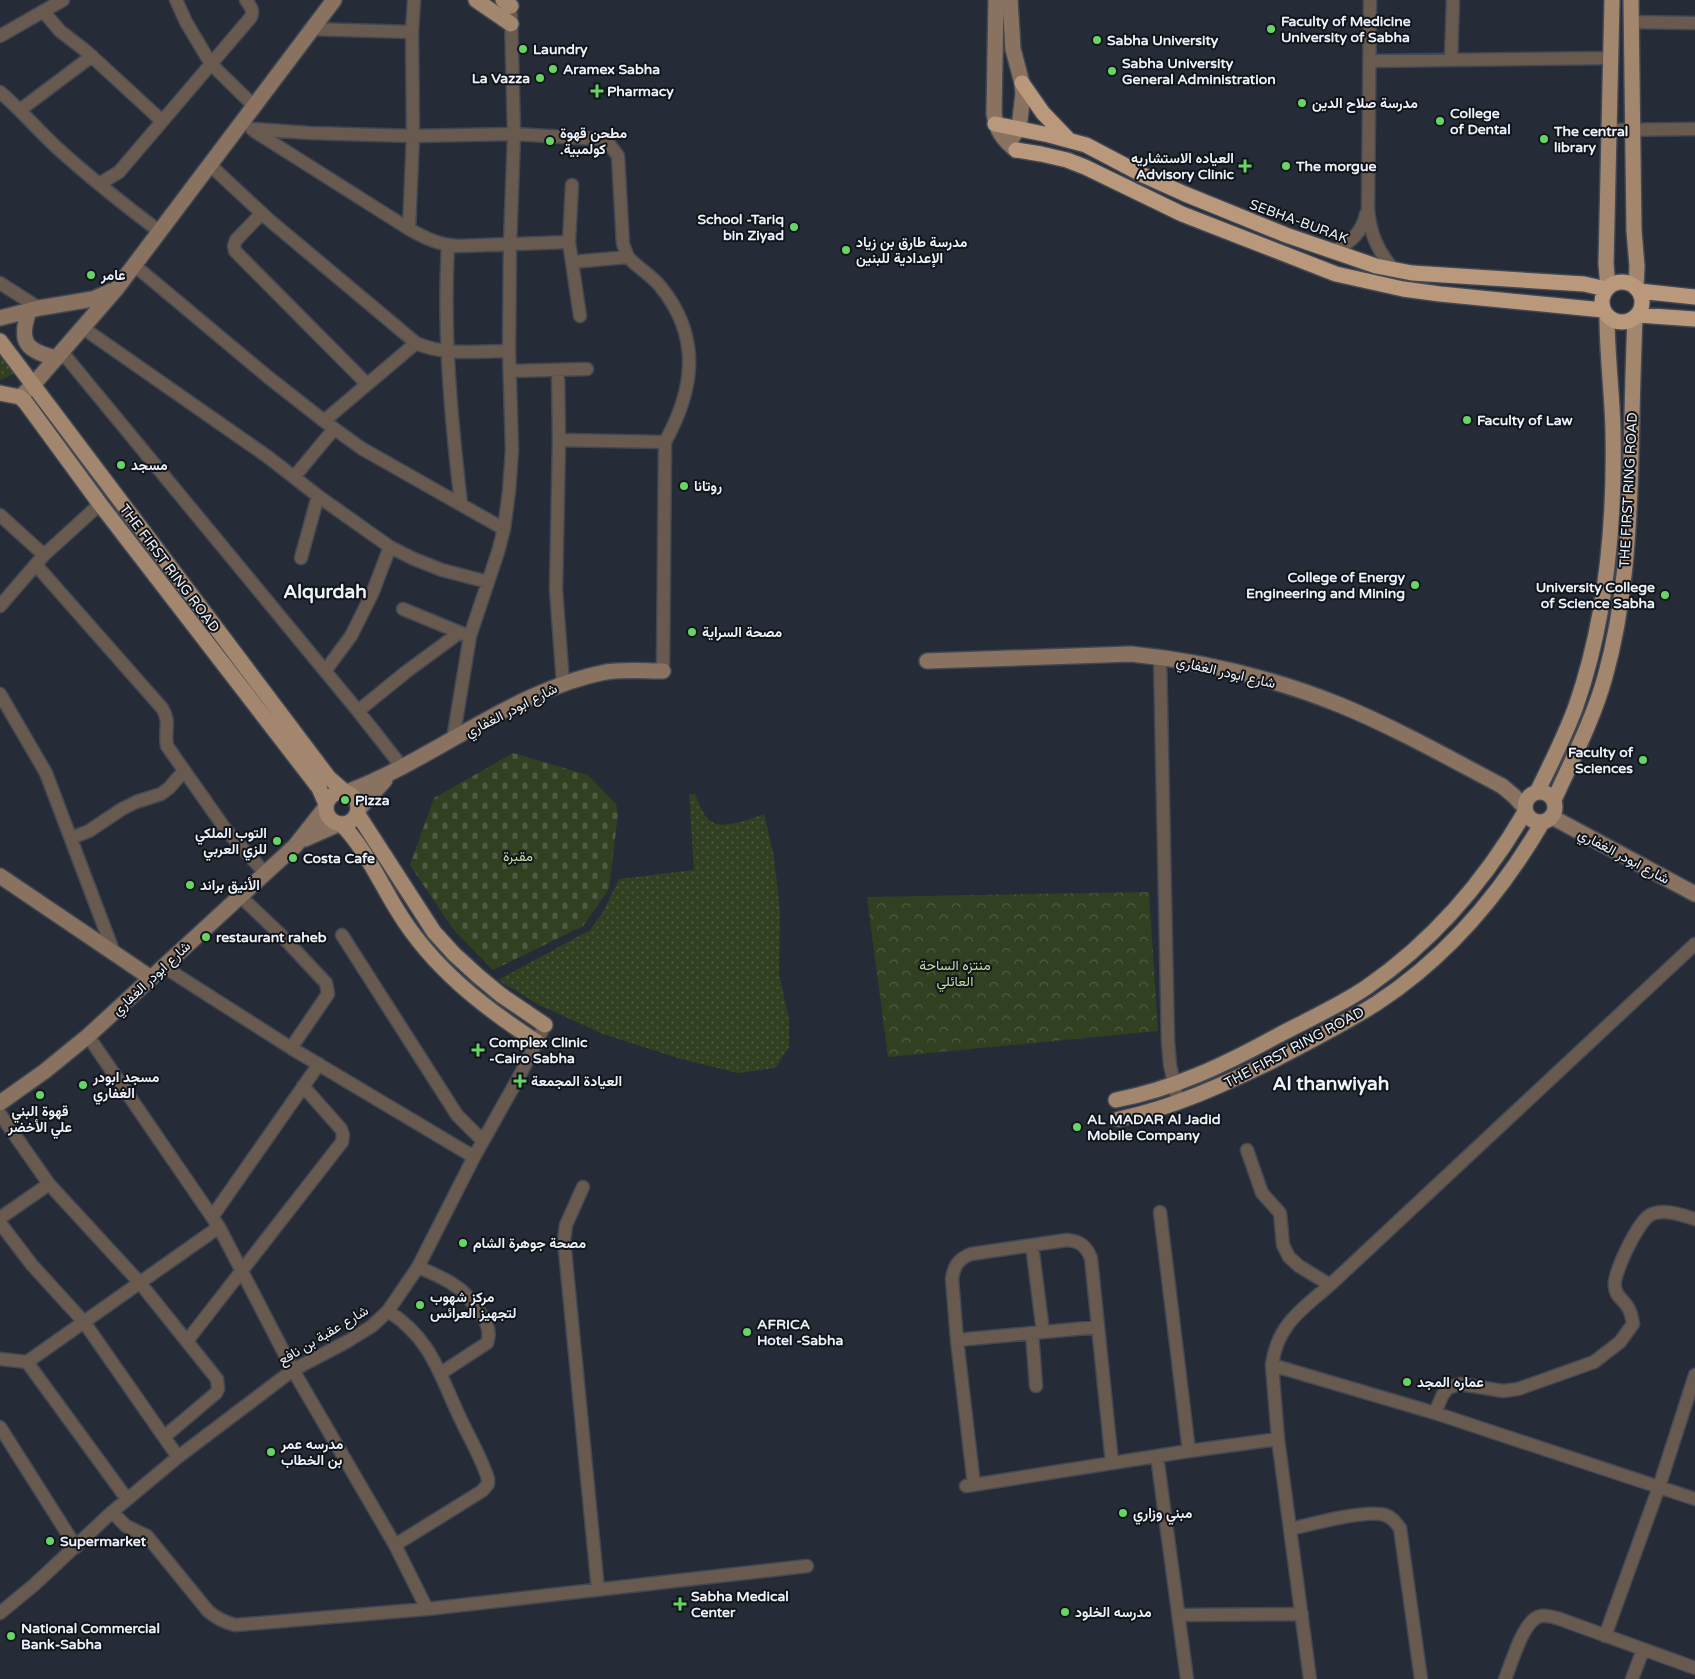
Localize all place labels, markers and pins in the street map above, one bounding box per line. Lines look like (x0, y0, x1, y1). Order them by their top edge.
place label: Faculty of Medicine University of Sabha (1281, 13, 1411, 46)
marker: Faculty of Medicine University of Sabha (1265, 23, 1277, 35)
place label: Sabha University (1107, 32, 1219, 49)
marker: Sabha University (1091, 34, 1103, 46)
place label: Laundry (533, 41, 588, 58)
marker: Laundry (517, 43, 529, 55)
place label: Sabha University General Administration (1122, 55, 1276, 88)
place label: Aramex Sabha (563, 61, 660, 78)
marker: Aramex Sabha (547, 63, 559, 75)
marker: Sabha University General Administration (1106, 65, 1118, 77)
place label: La Vazza (472, 70, 530, 87)
marker: La Vazza (534, 72, 546, 84)
place label: Pharmacy (607, 83, 674, 100)
marker: Pharmacy (591, 85, 603, 97)
place label: مدرسة صلاح الدين (1312, 95, 1418, 113)
marker: مدرسة صلاح الدين (1296, 97, 1308, 109)
place label: College of Dental (1450, 105, 1511, 138)
marker: College of Dental (1434, 115, 1446, 127)
place label: The central library (1553, 123, 1628, 156)
place label: مطحن قهوة .كولمبية (560, 125, 628, 158)
marker: The central library (1538, 133, 1550, 145)
marker: مطحن قهوة .كولمبية (544, 135, 556, 147)
place label: العياده الاستشاريه Advisory Clinic (1131, 150, 1235, 183)
place label: The morgue (1295, 158, 1376, 175)
marker: العياده الاستشاريه Advisory Clinic (1238, 159, 1252, 173)
marker: The morgue (1280, 160, 1292, 172)
place label: School -Tariq bin Ziyad (697, 211, 784, 244)
marker: School -Tariq bin Ziyad (788, 221, 800, 233)
place label: مدرسة طارق بن زياد الإعدادية للبنين (856, 234, 968, 268)
marker: مدرسة طارق بن زياد الإعدادية للبنين (840, 244, 852, 256)
place label: عامر (100, 267, 125, 284)
marker: عامر (85, 269, 97, 281)
place label: Faculty of Law (1477, 412, 1573, 429)
marker: Faculty of Law (1461, 414, 1473, 426)
place label: مسجد (131, 457, 168, 474)
marker: مسجد (115, 459, 127, 471)
place label: روتانا (694, 478, 722, 495)
marker: روتانا (678, 480, 690, 492)
place label: College of Energy Engineering and Mining (1246, 569, 1405, 602)
marker: College of Energy Engineering and Mining (1409, 579, 1421, 591)
place label: University College of Science Sabha (1536, 579, 1655, 612)
marker: University College of Science Sabha (1659, 589, 1671, 601)
place label: مصحة السراية (702, 624, 782, 641)
marker: مصحة السراية (686, 626, 698, 638)
place label: Faculty of Sciences (1568, 744, 1634, 777)
marker: Faculty of Sciences (1637, 754, 1649, 766)
place label: Pizza (355, 792, 390, 809)
marker: Pizza (339, 794, 351, 806)
place label: التوب الملكي للزي العربي (195, 825, 267, 861)
marker: التوب الملكي للزي العربي (271, 835, 283, 847)
place label: Costa Cafe (303, 850, 375, 867)
marker: Costa Cafe (287, 852, 299, 864)
place label: الأنيق براند (200, 877, 260, 894)
marker: الأنيق براند (184, 879, 196, 891)
place label: restaurant raheb (216, 929, 327, 946)
marker: restaurant raheb (200, 931, 212, 943)
place label: Complex Clinic -Cairo Sabha (489, 1034, 588, 1067)
marker: Complex Clinic -Cairo Sabha (471, 1043, 485, 1057)
place label: مسجد ابودر الغفاري (92, 1069, 160, 1105)
place label: العيادة المجمعة (531, 1073, 622, 1090)
marker: العيادة المجمعة (513, 1074, 527, 1088)
marker: مسجد ابودر الغفاري (77, 1079, 89, 1091)
marker: قهوة البني علي الأخضر (34, 1089, 46, 1101)
place label: قهوة البني علي الأخضر (7, 1103, 72, 1139)
place label: AL MADAR Al Jadid Mobile Company (1087, 1111, 1221, 1144)
marker: AL MADAR Al Jadid Mobile Company (1071, 1121, 1083, 1133)
place label: مصحة جوهرة الشام (473, 1235, 586, 1252)
marker: مصحة جوهرة الشام (457, 1237, 469, 1249)
place label: مركز شهوب لتجهيز العرائس (430, 1289, 516, 1322)
marker: مركز شهوب لتجهيز العرائس (414, 1299, 426, 1311)
place label: AFRICA Hotel -Sabha (757, 1316, 843, 1349)
marker: AFRICA Hotel -Sabha (741, 1326, 753, 1338)
place label: عماره المجد (1417, 1374, 1484, 1391)
marker: عماره المجد (1401, 1376, 1413, 1388)
place label: مدرسه عمر بن الخطاب (280, 1436, 344, 1469)
marker: مدرسه عمر بن الخطاب (265, 1446, 277, 1458)
place label: مبني وزاري (1133, 1505, 1193, 1525)
marker: مبني وزاري (1117, 1507, 1129, 1519)
place label: Supermarket (60, 1533, 147, 1550)
marker: Supermarket (44, 1535, 56, 1547)
place label: Sabha Medical Center (691, 1588, 789, 1621)
marker: Sabha Medical Center (673, 1597, 687, 1611)
place label: مدرسه الخلود (1075, 1604, 1152, 1621)
marker: مدرسه الخلود (1059, 1606, 1071, 1618)
place label: National Commercial Bank-Sabha (21, 1620, 160, 1653)
marker: National Commercial Bank-Sabha (5, 1630, 17, 1642)

